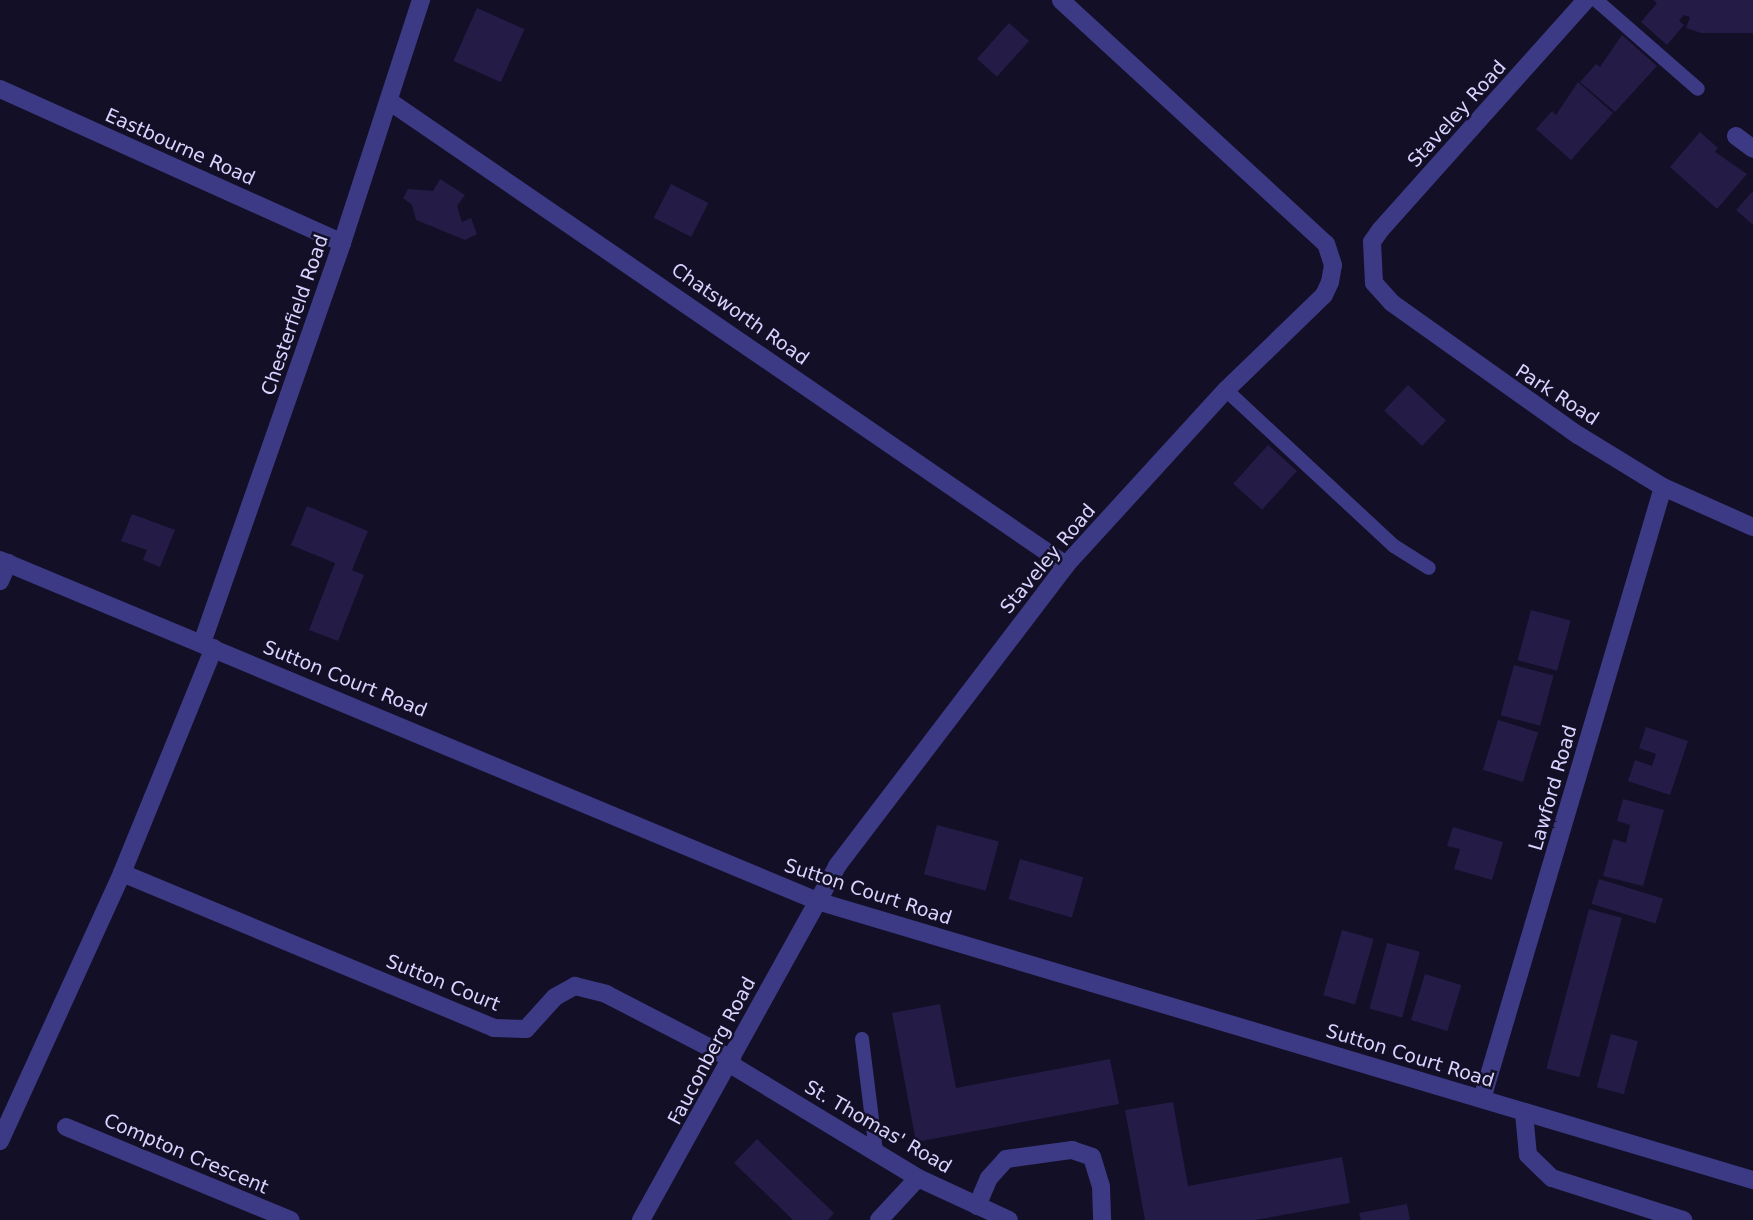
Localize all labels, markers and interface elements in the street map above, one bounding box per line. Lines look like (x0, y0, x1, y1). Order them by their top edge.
street label: Staveley Road (1403, 56, 1511, 172)
street label: Eastbourne Road (102, 104, 258, 190)
street label: Chesterfield Road (257, 232, 333, 398)
street label: Chatsworth Road (667, 258, 813, 370)
street label: Park Road (1511, 360, 1603, 430)
street label: Staveley Road (996, 500, 1100, 618)
street label: Sutton Court Road (260, 636, 430, 722)
street label: Lawford Road (1524, 723, 1582, 853)
street label: Sutton Court Road (781, 854, 955, 930)
street label: Sutton Court (383, 950, 503, 1016)
street label: Fauconberg Road (663, 973, 761, 1129)
street label: Sutton Court Road (1323, 1020, 1497, 1092)
street label: St. Thomas' Road (800, 1076, 956, 1178)
street label: Compton Crescent (100, 1109, 272, 1199)

